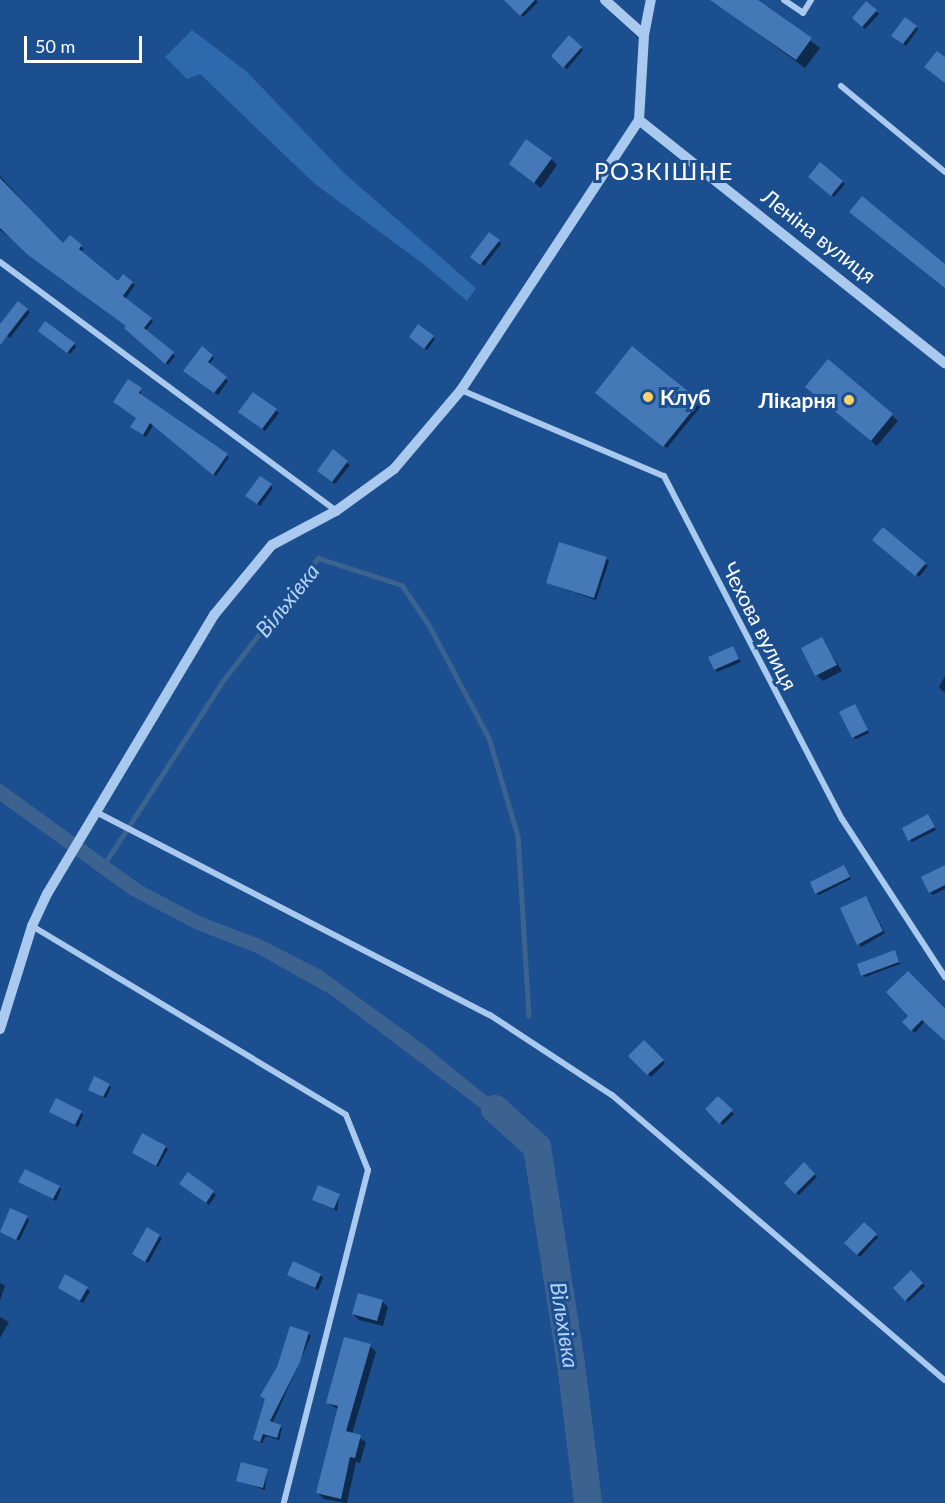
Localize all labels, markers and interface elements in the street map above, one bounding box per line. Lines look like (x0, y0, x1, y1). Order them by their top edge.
scale bar (27, 24, 146, 62)
text: 50 m (35, 35, 75, 57)
district label: РОЗКІШНЕ (594, 157, 734, 185)
street label: Леніна вулиця (757, 184, 881, 288)
place label: Клуб (660, 384, 711, 410)
place label: Лікарня (759, 387, 836, 413)
marker: Клуб (641, 390, 655, 404)
marker: Лікарня (840, 391, 858, 409)
water label: Вільхівка (249, 558, 325, 642)
street label: Чехова вулиця (717, 558, 803, 694)
water label: Вільхівка (545, 1280, 585, 1370)

